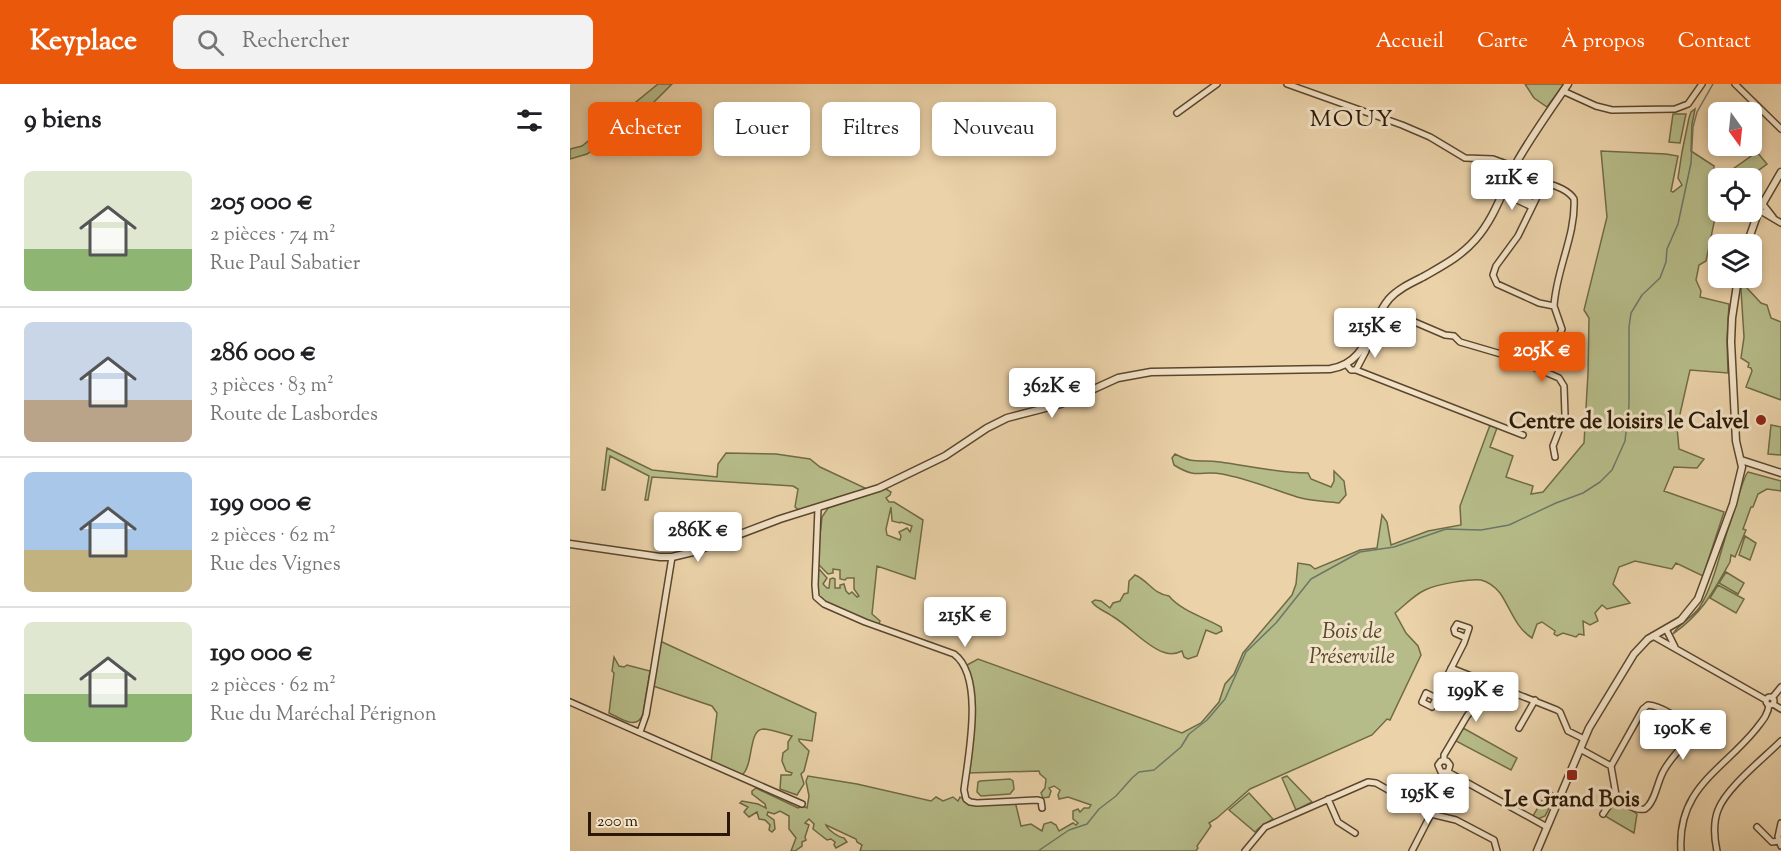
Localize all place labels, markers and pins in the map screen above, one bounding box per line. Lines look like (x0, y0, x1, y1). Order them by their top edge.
pin: 211K € (1463, 160, 1561, 211)
pin: 215K € (1326, 308, 1424, 359)
pin: 205K € (1493, 332, 1591, 383)
pin: 362K € (1003, 368, 1101, 419)
place label: Centre de loisirs le Calvel (1509, 407, 1750, 439)
marker: Centre de loisirs le Calvel (1754, 413, 1768, 427)
pin: 286K € (649, 512, 747, 563)
pin: 215K € (916, 597, 1014, 648)
pin: 199K € (1427, 672, 1525, 723)
pin: 190K € (1634, 710, 1732, 761)
marker: Le Grand Bois (1565, 768, 1579, 782)
pin: 195K € (1379, 774, 1477, 825)
place label: Le Grand Bois (1504, 785, 1640, 817)

